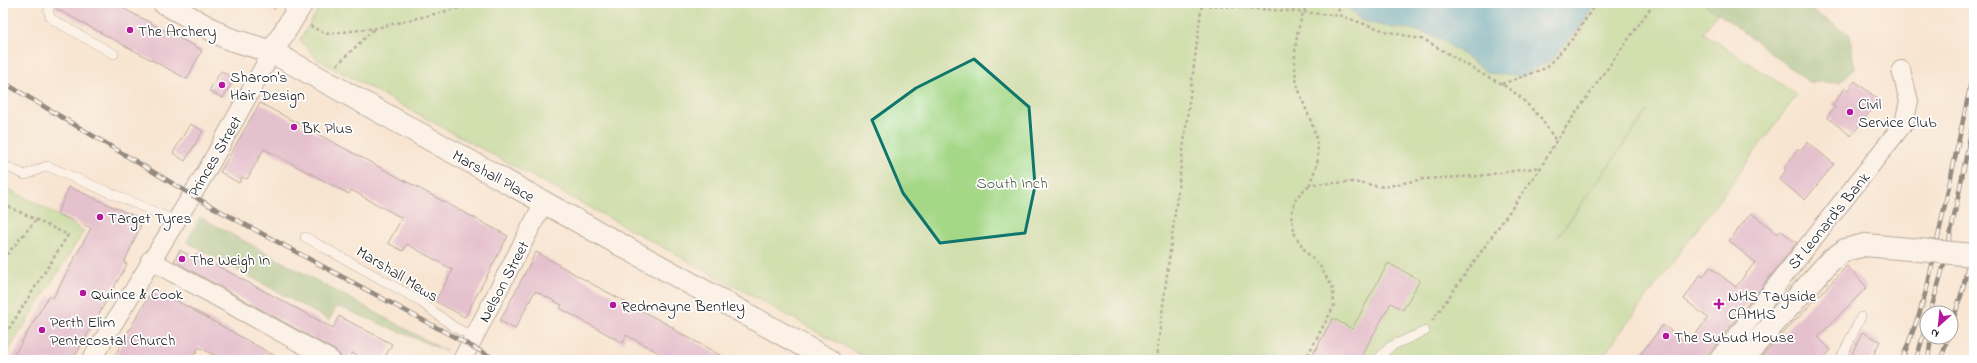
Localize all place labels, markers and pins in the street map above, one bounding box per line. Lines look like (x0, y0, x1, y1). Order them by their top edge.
place label: The Archery (138, 20, 217, 44)
marker: The Archery (125, 25, 135, 35)
place label: Sharon's Hair Design (230, 66, 305, 108)
marker: Sharon's Hair Design (217, 80, 227, 90)
place label: Civil Service Club (1858, 93, 1937, 135)
marker: Civil Service Club (1845, 107, 1855, 117)
place label: BK Plus (301, 117, 353, 141)
marker: BK Plus (289, 122, 299, 132)
place label: Target Tyres (108, 207, 192, 231)
marker: Target Tyres (95, 212, 105, 222)
place label: The Weigh In (190, 249, 270, 273)
marker: The Weigh In (177, 254, 187, 264)
place label: Quince & Cook (91, 283, 184, 307)
place label: NHS Tayside CAMHS (1728, 285, 1817, 327)
marker: Quince & Cook (78, 288, 88, 298)
place label: Redmayne Bentley (621, 295, 745, 319)
marker: NHS Tayside CAMHS (1713, 298, 1725, 310)
marker: Redmayne Bentley (608, 300, 618, 310)
place label: Perth Elim Pentecostal Church (50, 311, 175, 353)
marker: Perth Elim Pentecostal Church (37, 325, 47, 335)
place label: The Subud House (1674, 326, 1795, 350)
marker: The Subud House (1661, 331, 1671, 341)

